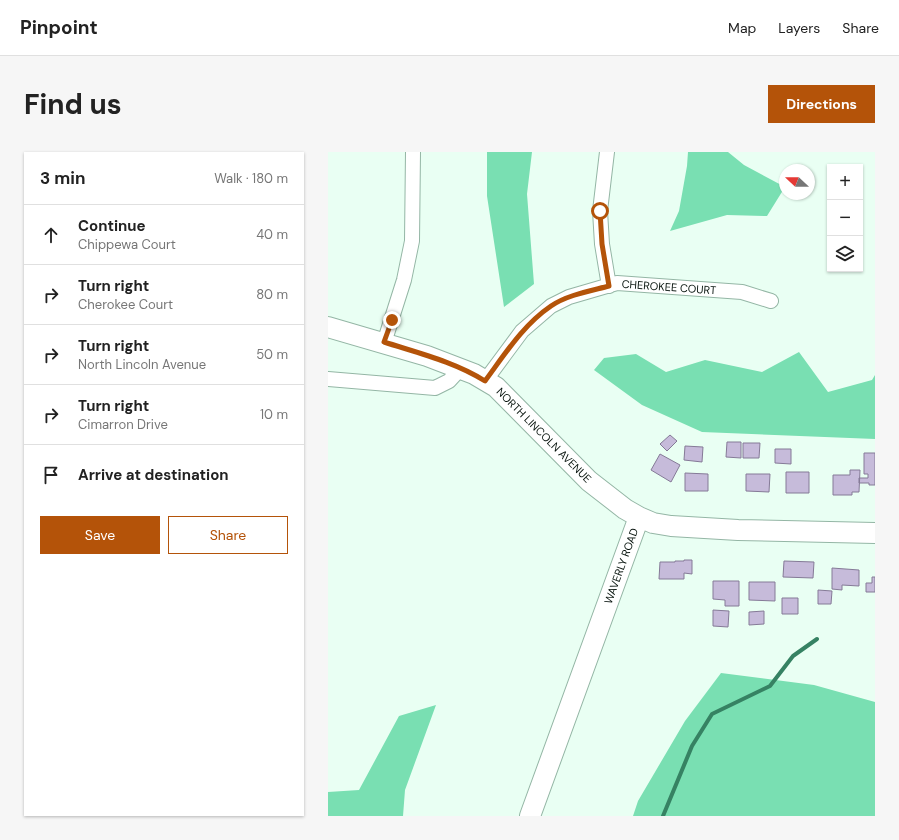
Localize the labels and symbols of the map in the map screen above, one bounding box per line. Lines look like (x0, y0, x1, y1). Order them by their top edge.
north arrow (779, 164, 815, 200)
route start (591, 202, 609, 220)
street label: CHEROKEE COURT (621, 277, 717, 297)
route end (383, 311, 401, 329)
street label: NORTH LINCOLN AVENUE (494, 385, 594, 485)
street label: WAVERLY ROAD (601, 526, 641, 606)

